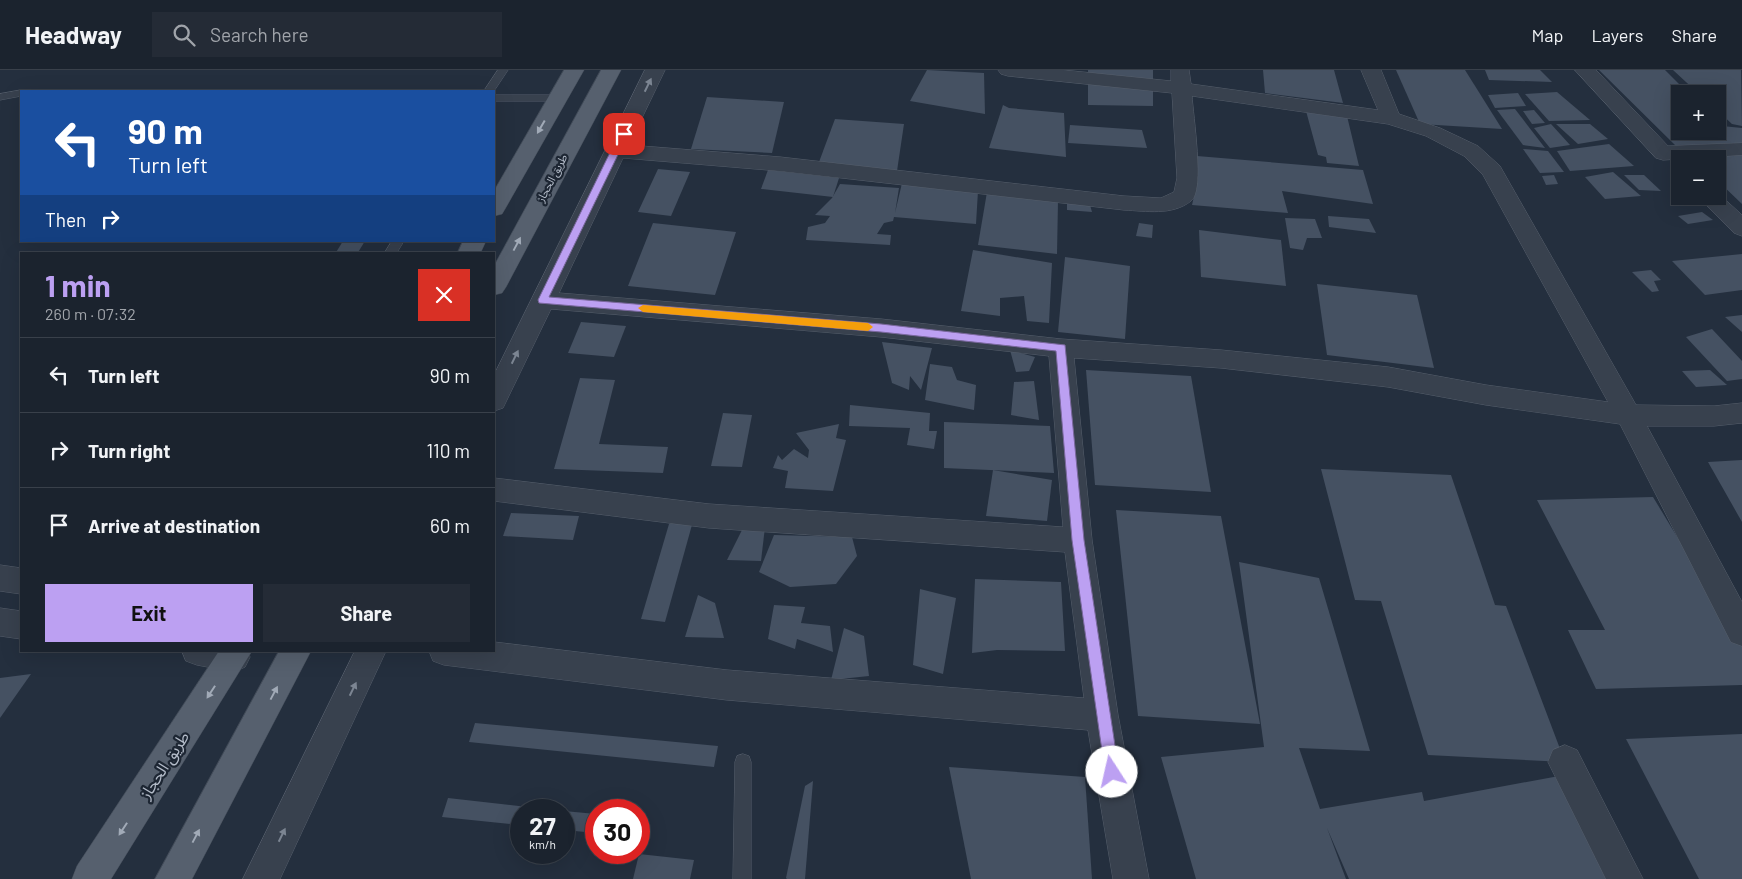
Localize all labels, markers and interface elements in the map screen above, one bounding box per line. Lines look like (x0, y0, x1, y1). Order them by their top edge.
search box (152, 12, 502, 57)
text: Headway (25, 20, 122, 49)
icon: search (170, 21, 198, 49)
text: Search here (210, 23, 309, 46)
text: Map (1531, 24, 1563, 46)
text: Layers (1591, 24, 1644, 46)
text: Share (1672, 24, 1717, 46)
one-way arrow (644, 78, 652, 93)
map controls (1671, 85, 1726, 205)
button: + (1671, 85, 1726, 140)
text: 90 m (128, 109, 203, 151)
icon: left (45, 110, 110, 175)
pin (603, 113, 645, 155)
icon: arrive (610, 120, 638, 148)
one-way arrow (536, 121, 545, 134)
button: − (1671, 150, 1726, 205)
text: Turn left (128, 151, 208, 177)
street label: طريق الحجاز (533, 151, 571, 205)
icon: right (96, 205, 124, 233)
text: Then (45, 208, 86, 231)
one-way arrow (513, 236, 521, 251)
text: 1 min (45, 267, 111, 303)
button: close (418, 269, 470, 321)
text: 260 m · 07:32 (45, 304, 136, 323)
one-way arrow (511, 350, 519, 364)
icon: left (45, 361, 73, 389)
text: Turn left (88, 364, 159, 387)
text: 90 m (430, 364, 470, 387)
icon: right (45, 436, 73, 464)
text: Turn right (88, 439, 170, 462)
text: 110 m (426, 439, 470, 462)
icon: arrive (45, 511, 73, 539)
text: Arrive at destination (88, 514, 260, 537)
text: 60 m (430, 514, 470, 537)
button: Exit (45, 584, 253, 642)
button: Share (263, 584, 470, 642)
one-way arrow (349, 682, 357, 696)
one-way arrow (206, 686, 216, 699)
one-way arrow (270, 686, 278, 701)
street label: طريق الحجاز (134, 727, 194, 804)
position arrow (1085, 745, 1137, 797)
speed limit sign: 30 (585, 799, 650, 864)
text: 27 (529, 810, 556, 840)
one-way arrow (118, 822, 127, 835)
one-way arrow (278, 828, 286, 842)
one-way arrow (192, 829, 201, 843)
text: km/h (529, 837, 556, 851)

